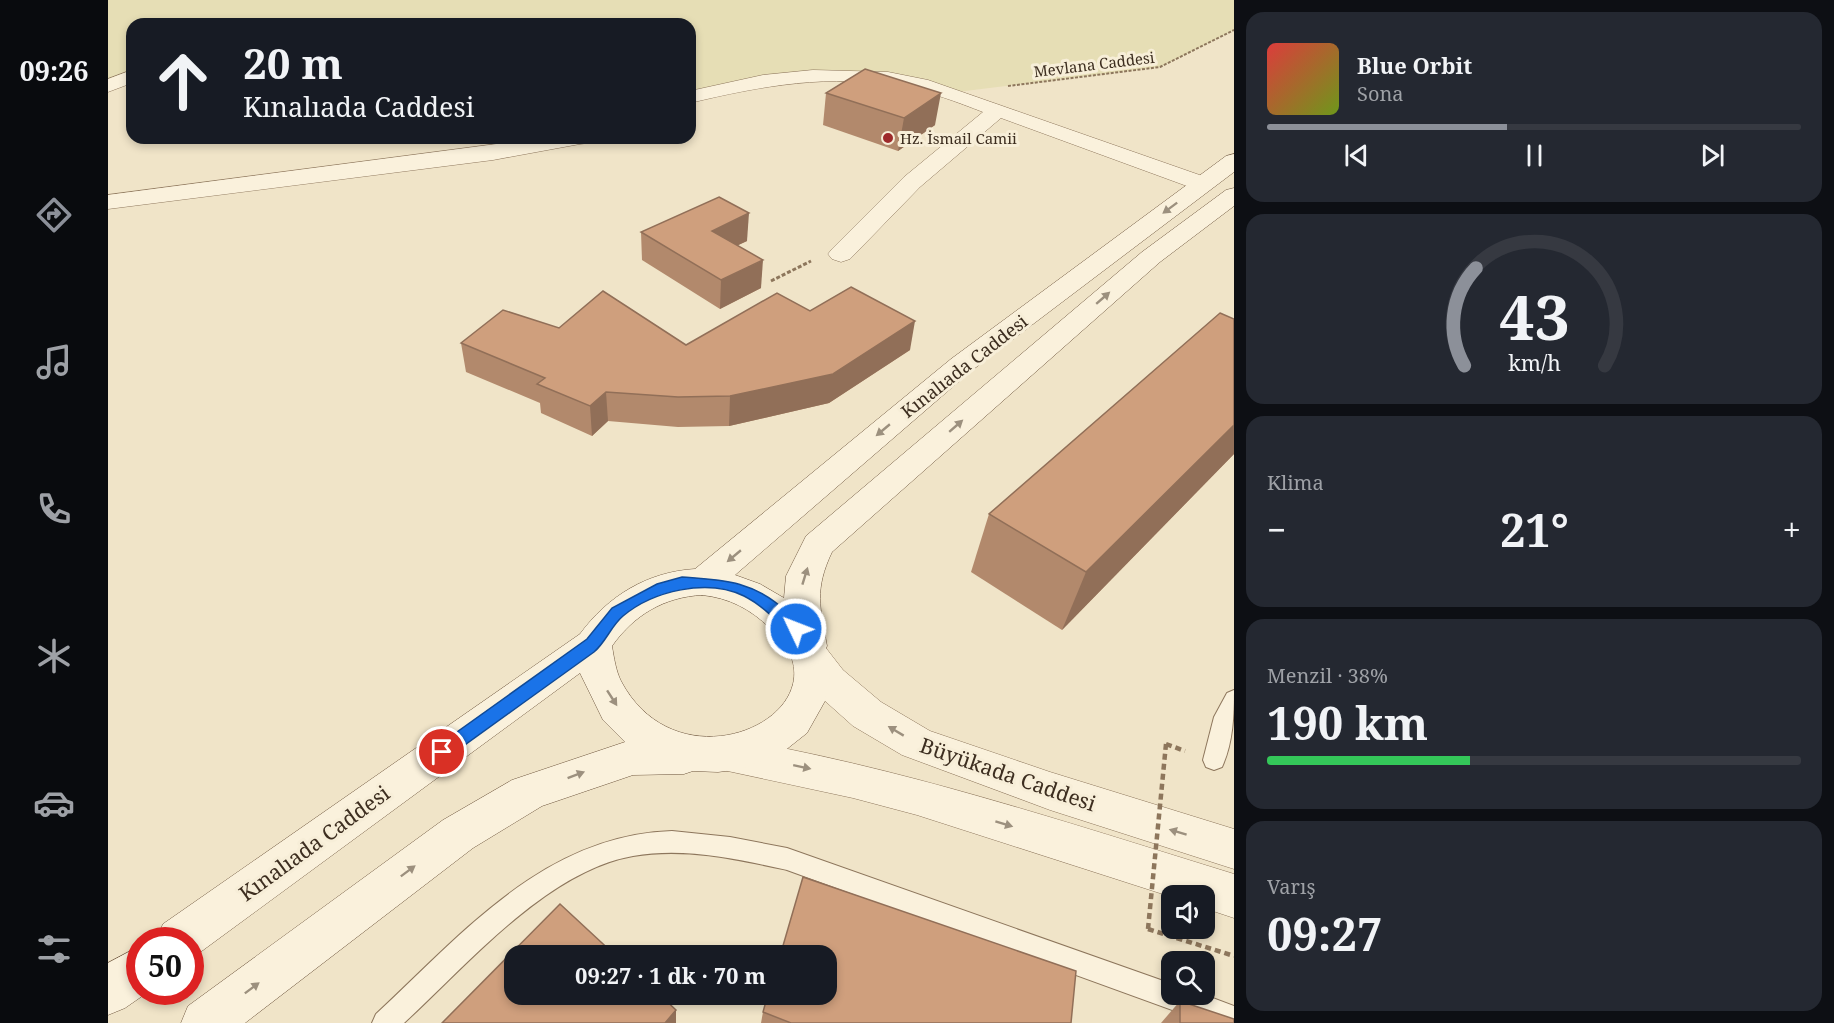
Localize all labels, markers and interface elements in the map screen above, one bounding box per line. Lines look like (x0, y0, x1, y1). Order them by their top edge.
text: 20 m (243, 34, 343, 91)
icon: ahead (144, 42, 222, 120)
street label: Mevlana Caddesi (1032, 47, 1156, 81)
text: Blue Orbit (1357, 50, 1472, 80)
text: 09:26 (19, 52, 89, 89)
text: Sona (1357, 80, 1404, 107)
text: Kınalıada Caddesi (243, 88, 474, 125)
place label: Hz. İsmail Camii (900, 128, 1017, 148)
marker: Hz. İsmail Camii (881, 131, 895, 145)
icon: previous (1340, 139, 1373, 172)
icon: pause (1518, 139, 1551, 172)
icon: next (1696, 139, 1729, 172)
icon: directions (33, 194, 75, 236)
one-way arrow (1163, 202, 1178, 214)
text: 43 (1499, 273, 1569, 358)
one-way arrow (1095, 292, 1110, 305)
street label: Kınalıada Caddesi (896, 309, 1032, 423)
icon: music (33, 341, 75, 383)
text: km/h (1508, 349, 1561, 378)
one-way arrow (948, 420, 963, 433)
one-way arrow (875, 424, 891, 437)
text: Klima (1267, 469, 1324, 496)
icon: phone (33, 488, 75, 530)
text: 21° (1500, 499, 1569, 560)
text: − (1267, 507, 1286, 552)
text: + (1783, 507, 1801, 552)
one-way arrow (727, 549, 742, 562)
one-way arrow (801, 567, 810, 585)
position arrow (764, 597, 828, 661)
icon: climate (33, 635, 75, 677)
text: Menzil · 38% (1267, 662, 1388, 689)
one-way arrow (606, 690, 618, 706)
text: 190 km (1267, 692, 1428, 753)
pin (416, 726, 467, 777)
one-way arrow (887, 726, 904, 736)
street label: Büyükada Caddesi (916, 731, 1100, 817)
icon: arrive (425, 735, 458, 768)
one-way arrow (792, 763, 811, 773)
one-way arrow (567, 769, 585, 779)
street label: Kınalıada Caddesi (233, 779, 395, 907)
icon: car (33, 782, 75, 824)
one-way arrow (995, 819, 1013, 829)
one-way arrow (1169, 826, 1187, 836)
one-way arrow (401, 866, 416, 878)
text: Varış (1267, 873, 1315, 900)
map controls (1161, 885, 1215, 1005)
button: sound (1161, 885, 1215, 939)
text: 09:27 (1267, 903, 1382, 964)
speed limit sign: 50 (126, 927, 204, 1005)
icon: filters (33, 928, 75, 970)
button: search (1161, 951, 1215, 1005)
text: 09:27 · 1 dk · 70 m (575, 960, 766, 990)
one-way arrow (244, 982, 260, 994)

